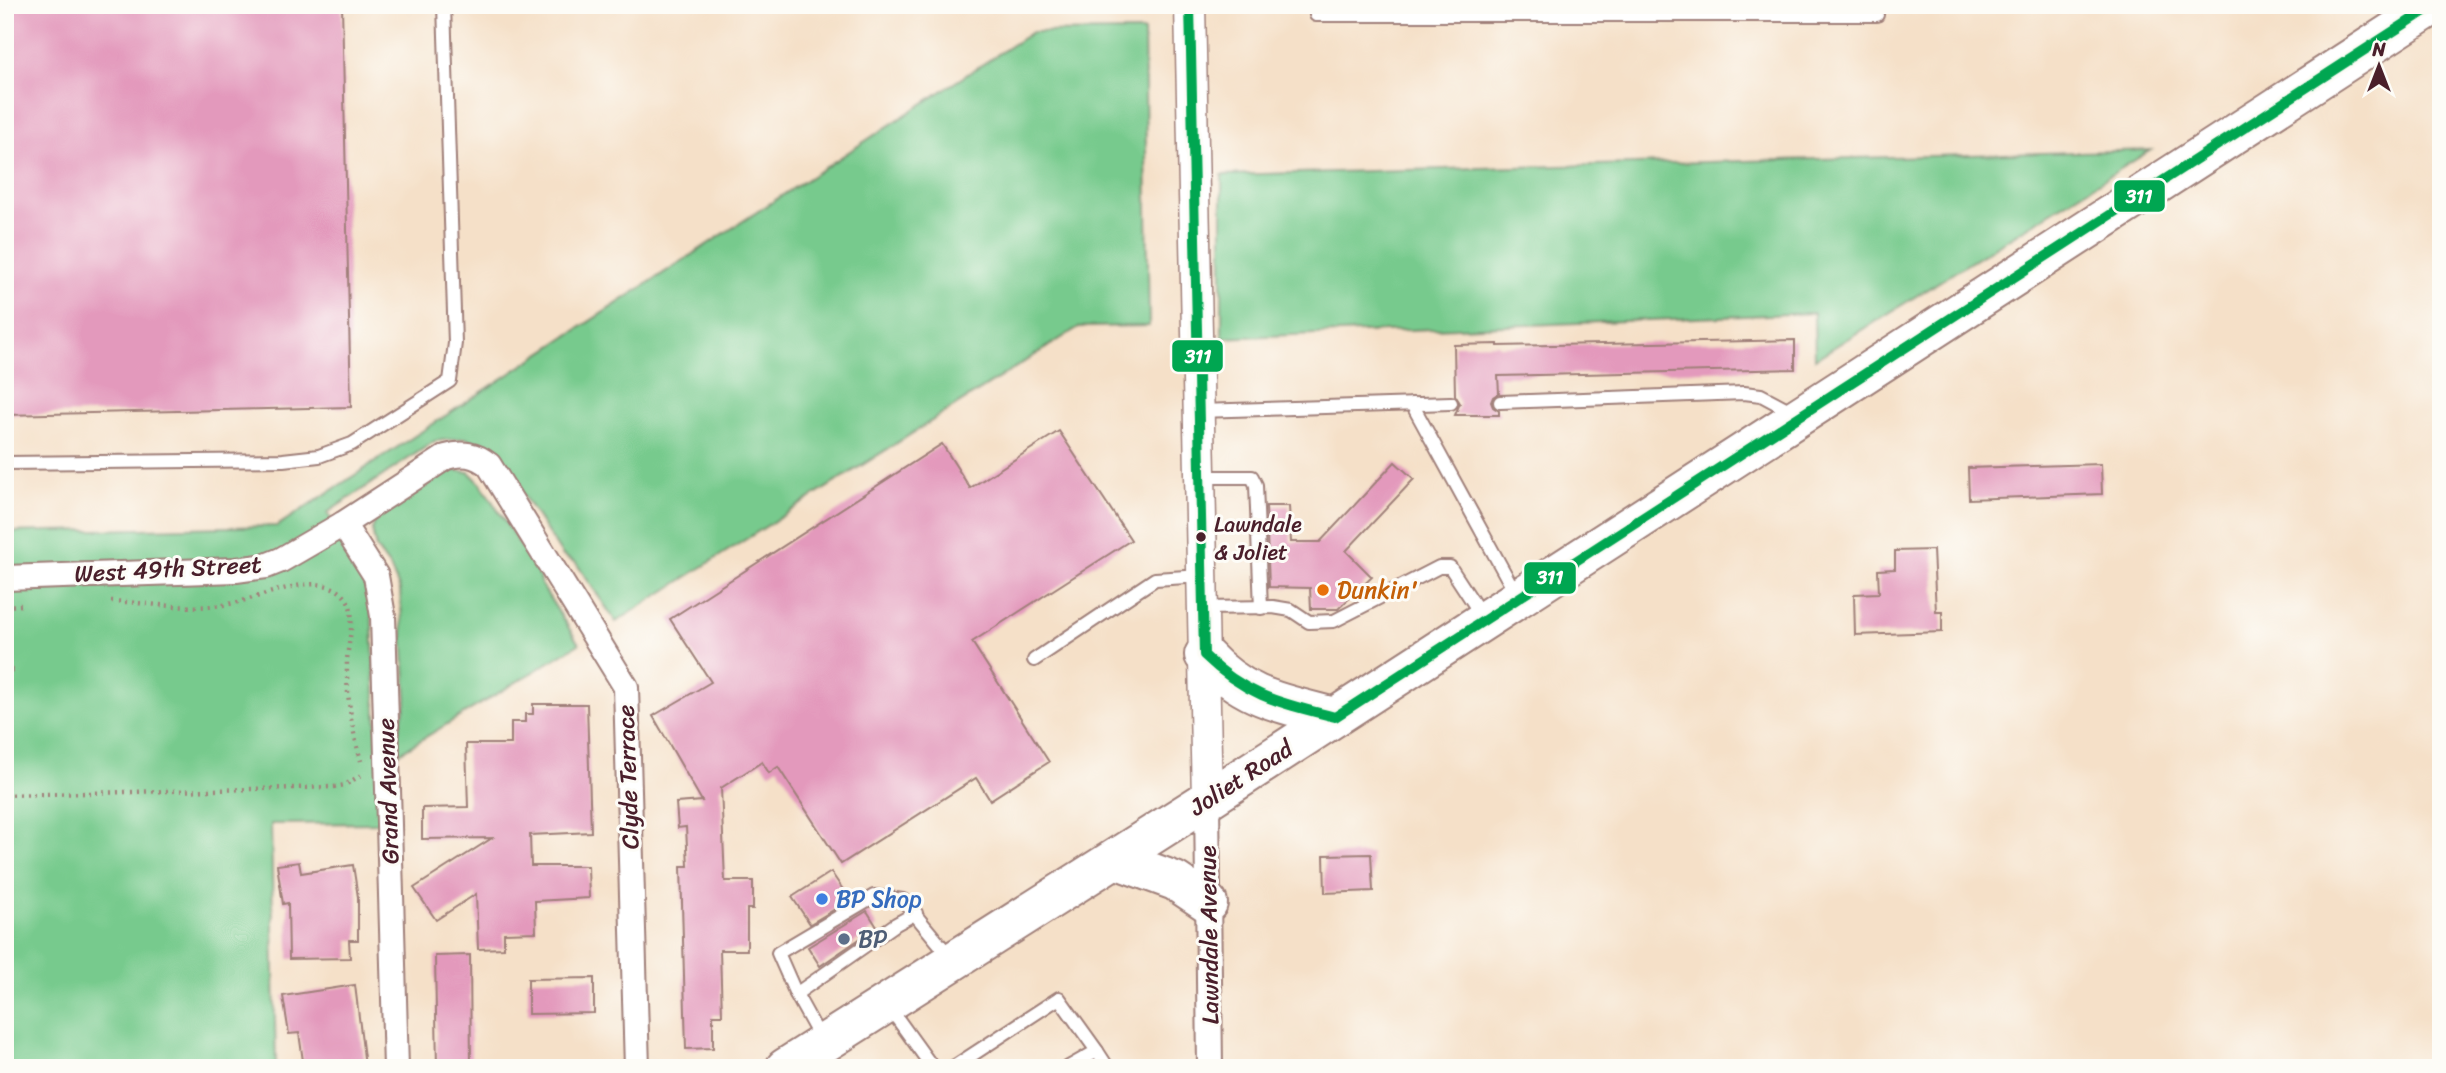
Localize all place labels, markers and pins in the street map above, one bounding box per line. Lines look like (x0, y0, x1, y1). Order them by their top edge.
place label: Lawndale & Joliet (1214, 505, 1302, 572)
marker: Lawndale & Joliet (1194, 530, 1208, 544)
place label: Dunkin' (1337, 569, 1419, 611)
marker: Dunkin' (1315, 582, 1331, 598)
place label: BP Shop (836, 878, 922, 920)
marker: BP Shop (814, 891, 830, 907)
place label: BP (858, 918, 887, 960)
marker: BP (836, 931, 852, 947)

